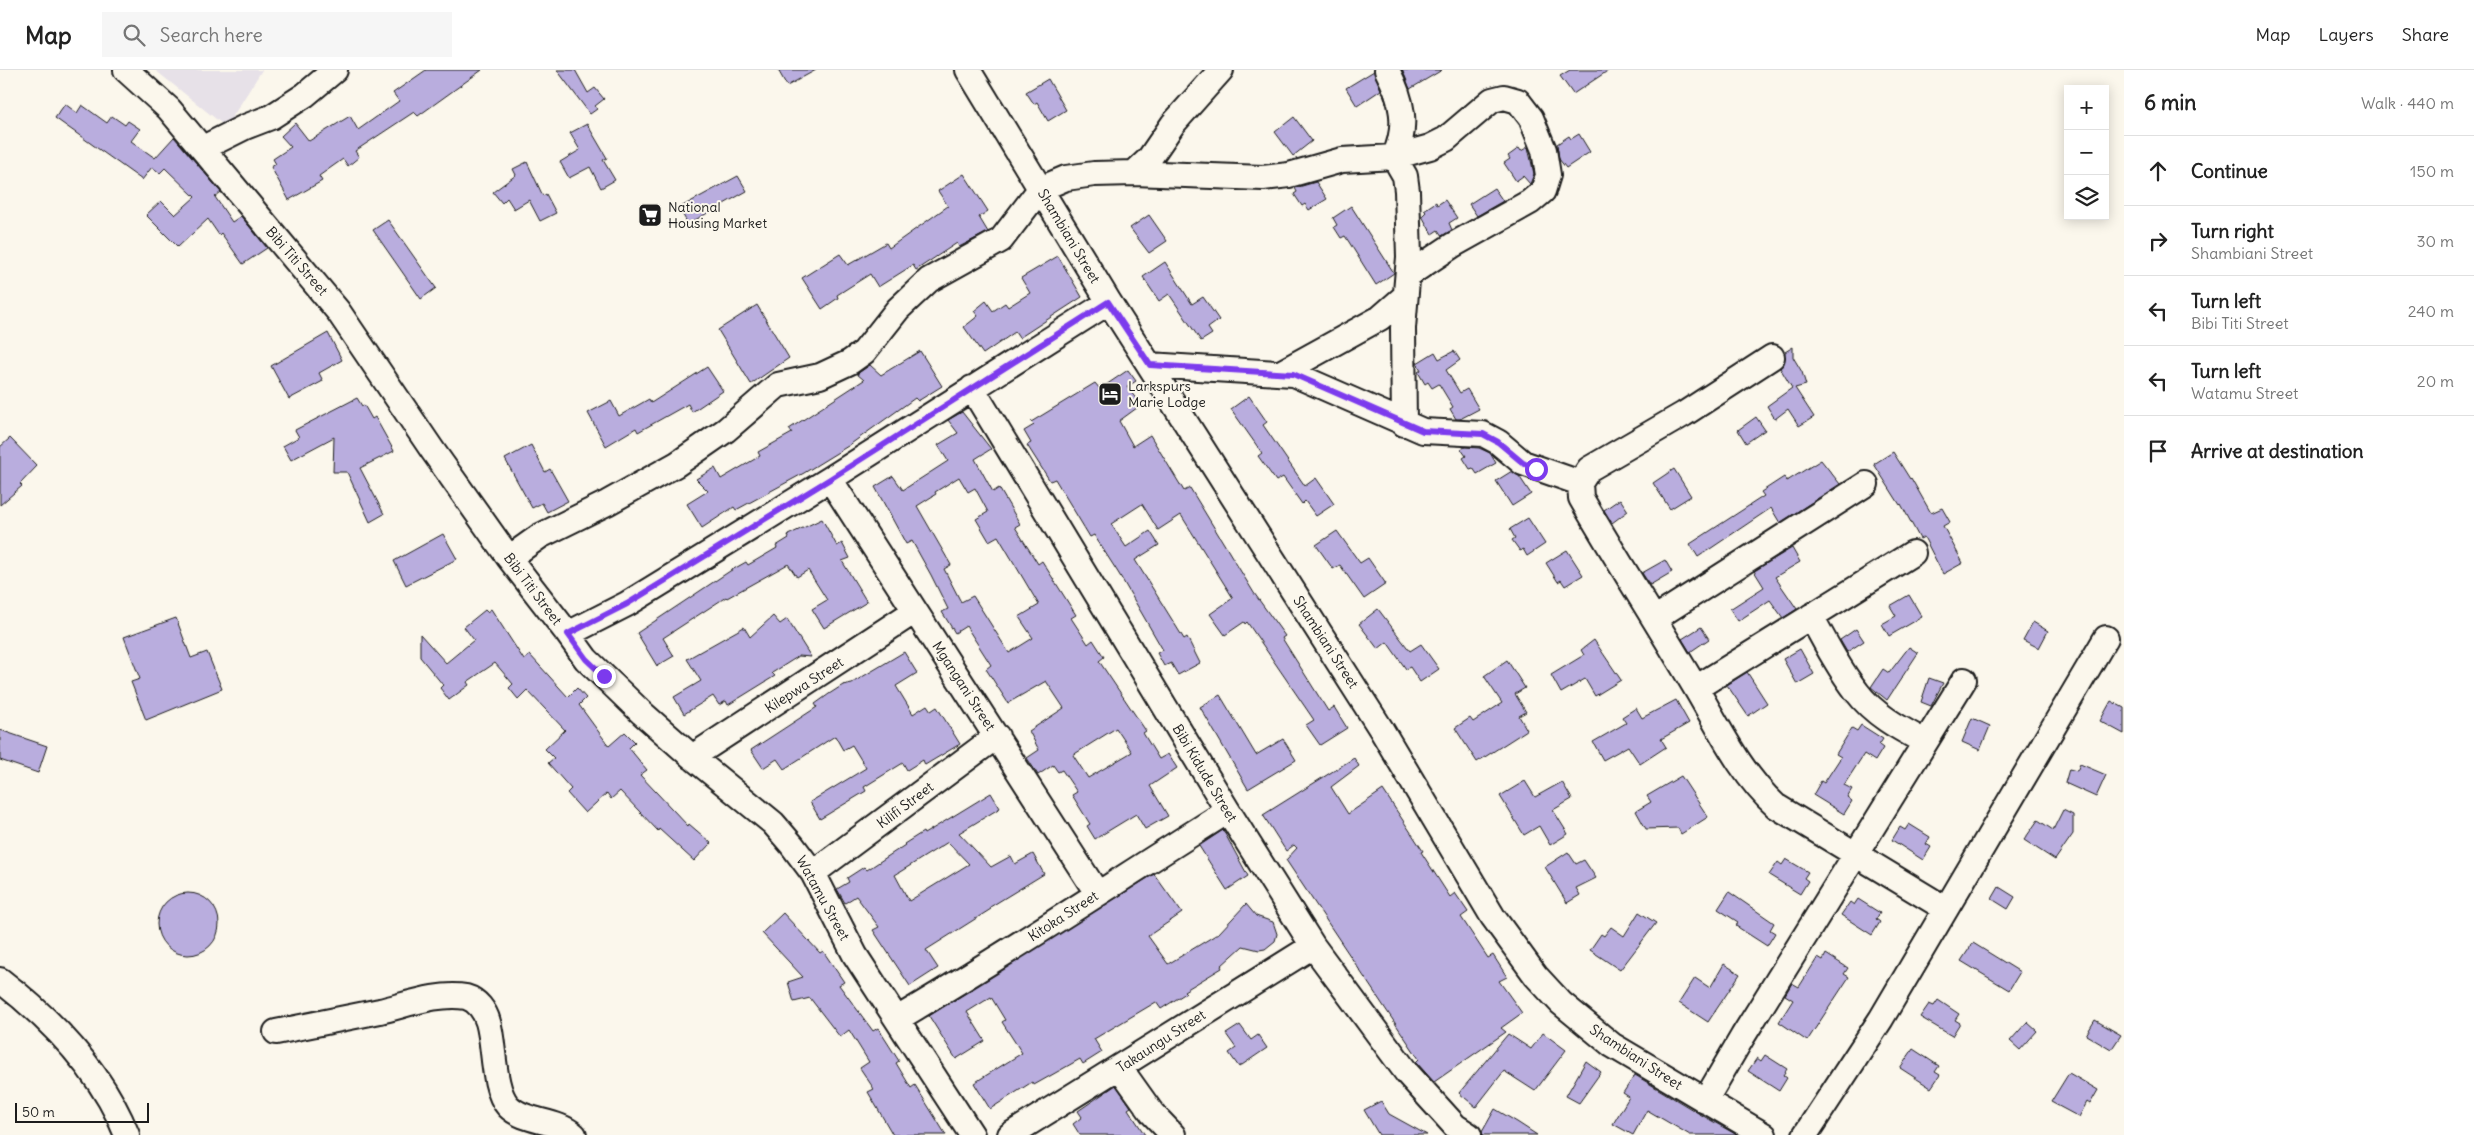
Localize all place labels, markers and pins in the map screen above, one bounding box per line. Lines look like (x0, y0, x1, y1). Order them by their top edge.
place label: National Housing Market (668, 198, 767, 232)
supermarket icon: National Housing Market (637, 202, 663, 228)
place label: Larkspurs Marie Lodge (1128, 377, 1206, 411)
hotel icon: Larkspurs Marie Lodge (1097, 381, 1123, 407)

